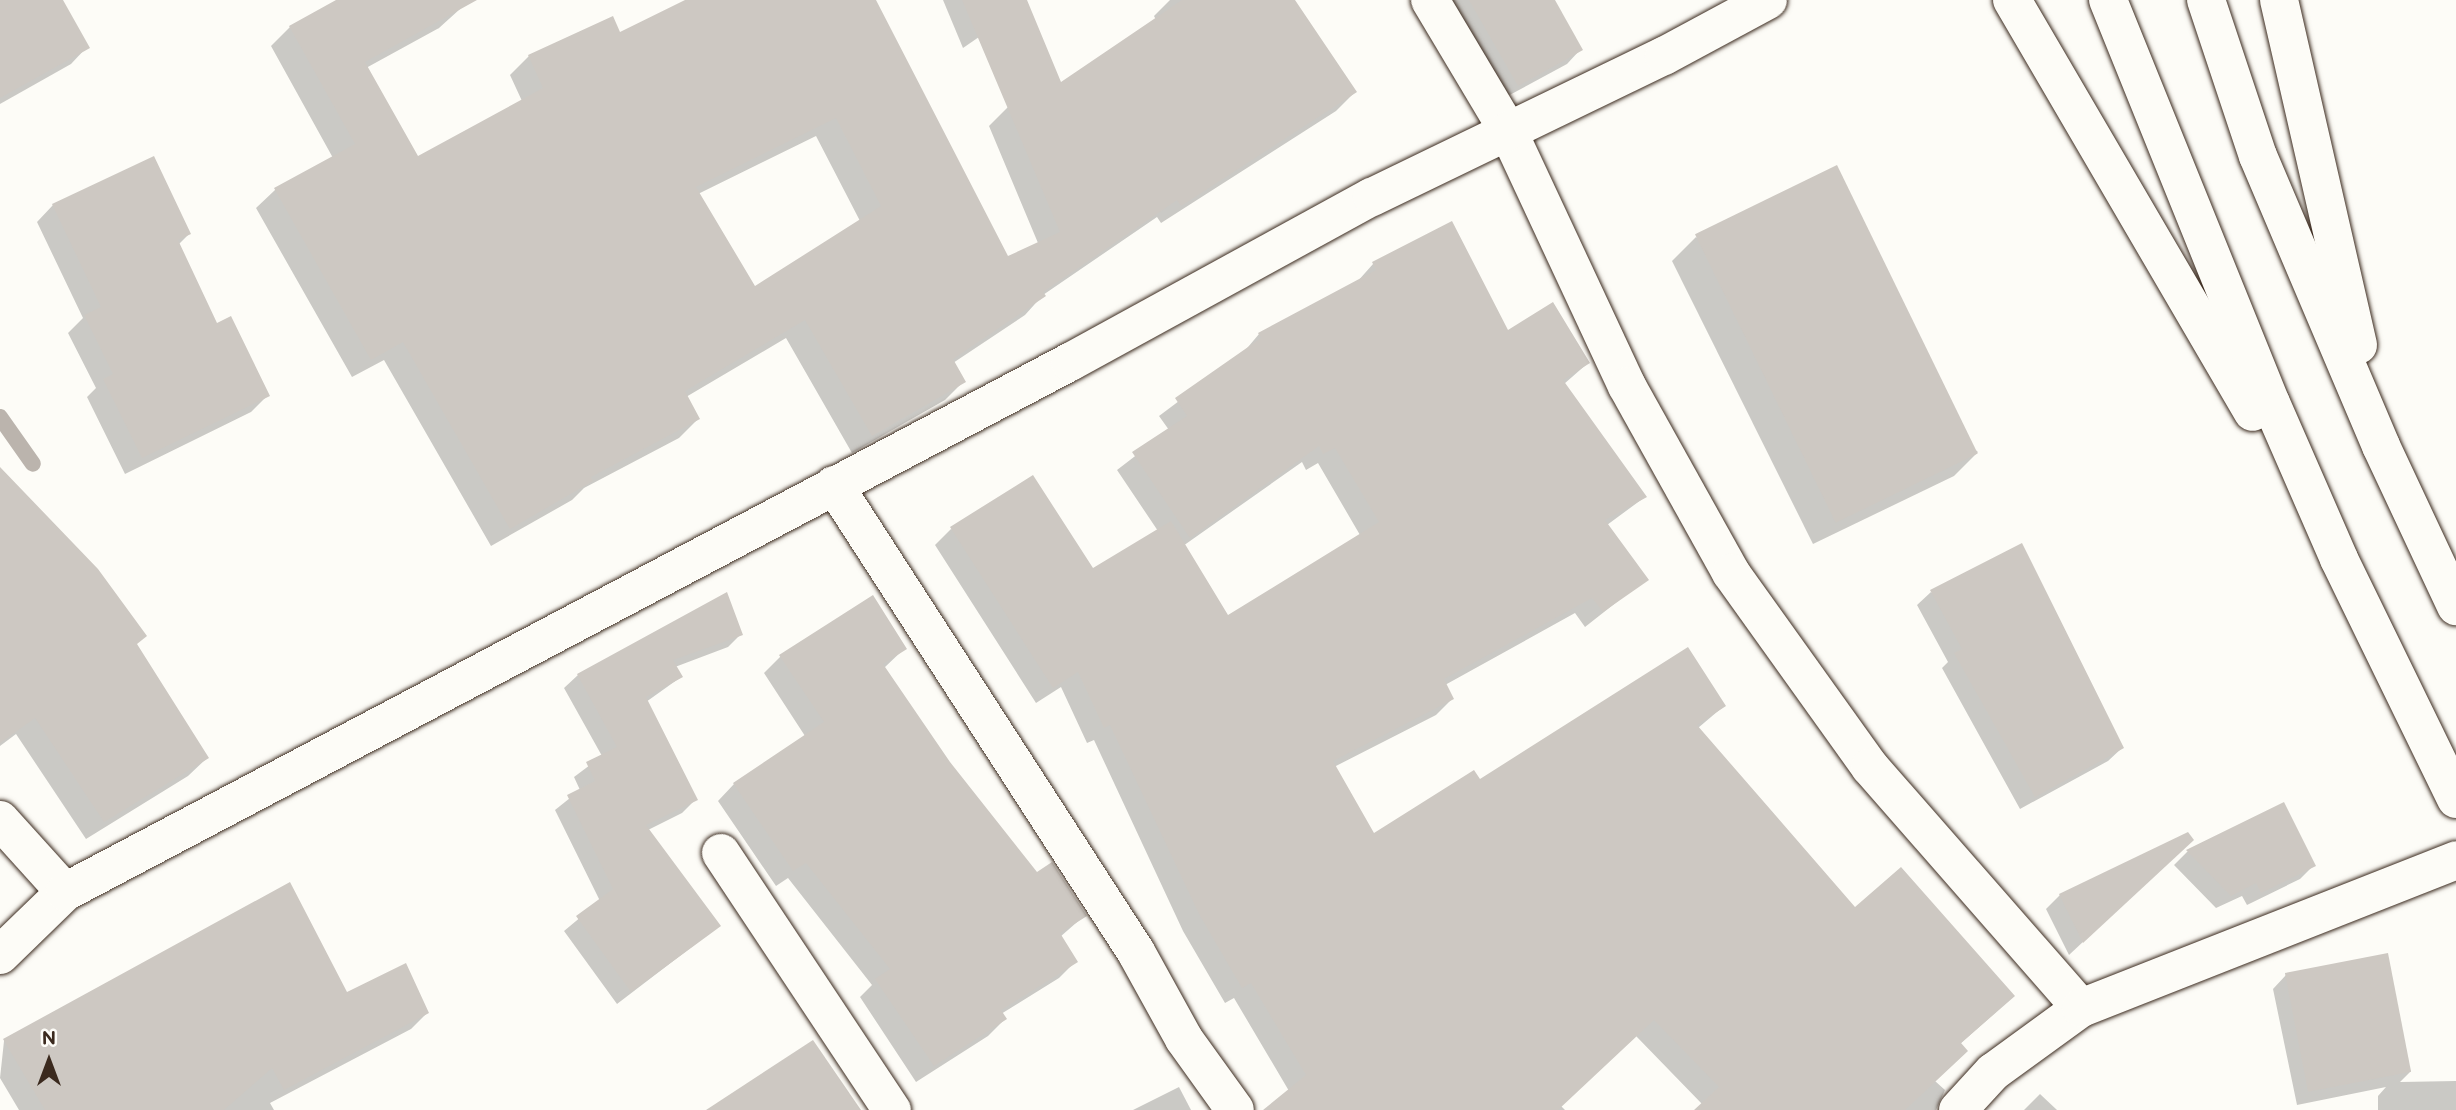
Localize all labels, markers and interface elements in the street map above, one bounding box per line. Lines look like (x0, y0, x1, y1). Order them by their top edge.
north arrow (14, 1026, 84, 1096)
text: N (42, 1028, 56, 1051)

